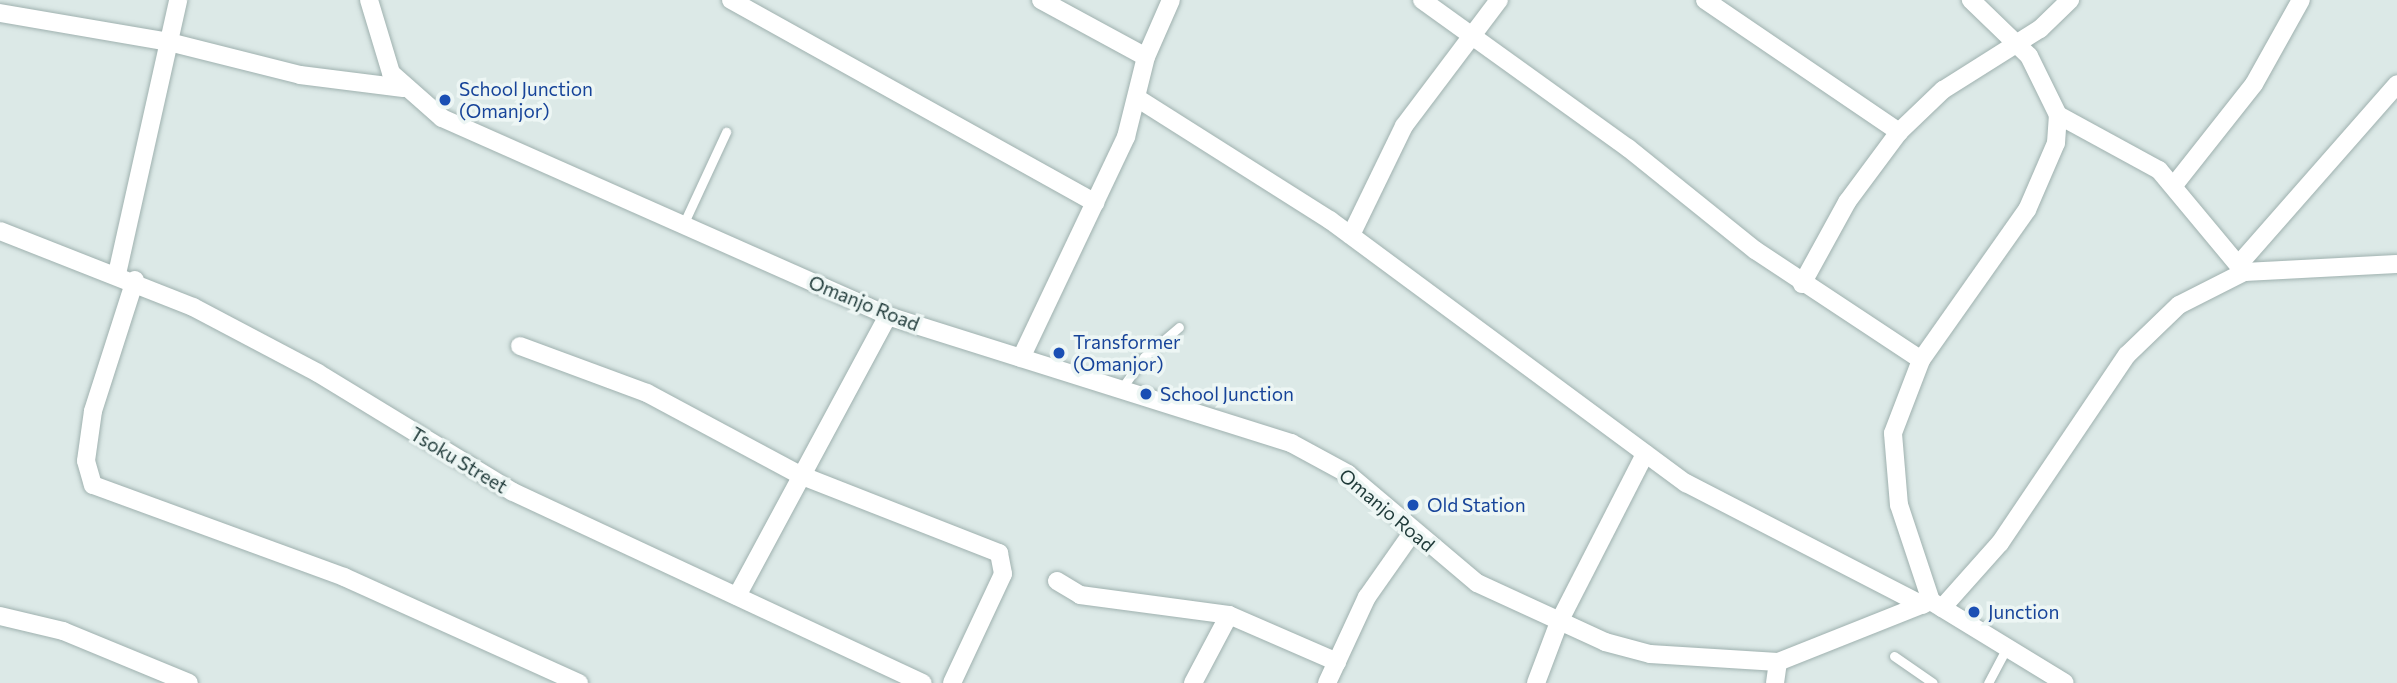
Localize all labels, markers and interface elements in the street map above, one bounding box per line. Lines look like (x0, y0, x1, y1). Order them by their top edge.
place label: School Junction (Omanjor) (459, 78, 593, 122)
marker: School Junction (Omanjor) (437, 92, 453, 108)
street label: Omanjo Road (805, 270, 923, 336)
place label: Transformer (Omanjor) (1073, 331, 1181, 375)
marker: Transformer (Omanjor) (1051, 345, 1067, 361)
place label: School Junction (1160, 383, 1294, 405)
marker: School Junction (1138, 386, 1154, 402)
street label: Tsoku Street (406, 422, 512, 498)
street label: Omanjo Road (1335, 464, 1439, 556)
place label: Old Station (1427, 494, 1526, 516)
marker: Old Station (1405, 497, 1421, 513)
place label: Junction (1988, 601, 2059, 623)
marker: Junction (1966, 604, 1982, 620)

